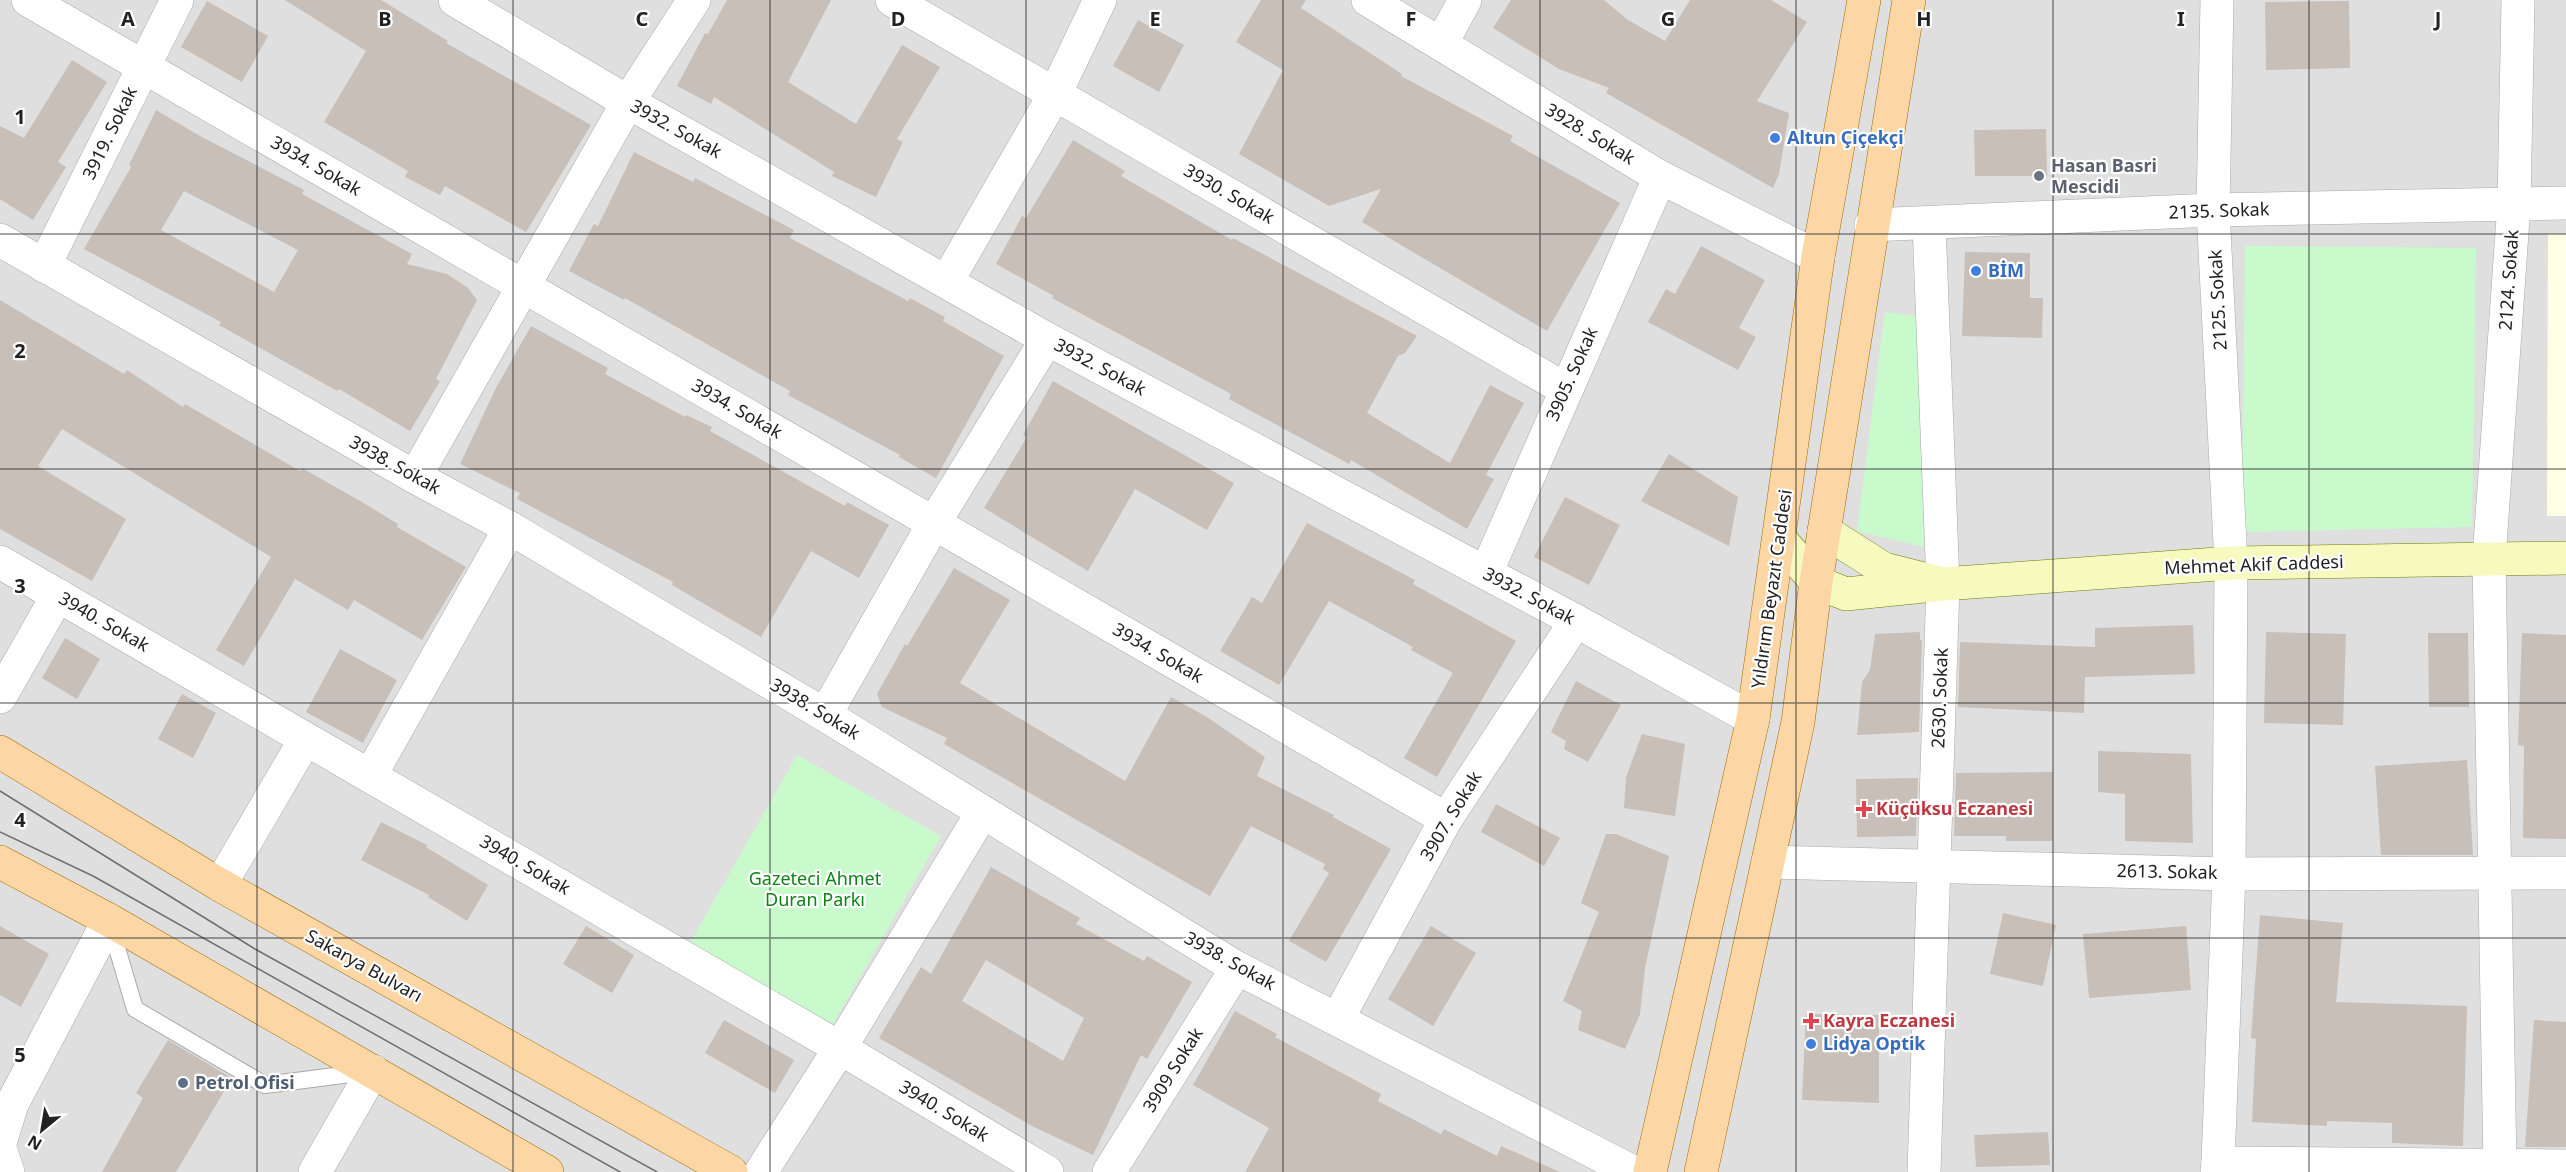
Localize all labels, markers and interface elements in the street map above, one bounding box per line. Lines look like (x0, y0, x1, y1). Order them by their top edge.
text: A (121, 5, 135, 32)
text: B (378, 5, 392, 32)
text: C (636, 5, 649, 32)
text: D (891, 5, 905, 32)
text: E (1149, 5, 1161, 32)
text: F (1406, 5, 1416, 32)
text: G (1661, 5, 1675, 32)
text: H (1916, 5, 1932, 32)
text: I (2177, 5, 2185, 32)
text: J (2433, 5, 2441, 32)
street label: 3919. Sokak (76, 82, 142, 183)
street label: 3932. Sokak (627, 93, 727, 163)
street label: 3928. Sokak (1541, 97, 1640, 170)
text: 1 (14, 103, 26, 130)
place label: Altun Çiçekçi (1787, 125, 1904, 149)
street label: 3934. Sokak (267, 130, 366, 201)
marker: Altun Çiçekçi (1768, 131, 1782, 145)
place label: Hasan Basri Mescidi (2051, 153, 2157, 198)
street label: 3930. Sokak (1180, 158, 1279, 229)
marker: Hasan Basri Mescidi (2032, 169, 2046, 183)
street label: 2135. Sokak (2168, 196, 2270, 224)
street label: 2124. Sokak (2493, 228, 2524, 331)
street label: 2125. Sokak (2202, 249, 2232, 351)
place label: BİM (1988, 258, 2024, 282)
marker: BİM (1969, 264, 1983, 278)
street label: 3905. Sokak (1540, 322, 1603, 425)
street label: 3932. Sokak (1050, 332, 1151, 401)
text: 2 (14, 337, 26, 364)
street label: 3934. Sokak (688, 373, 787, 444)
street label: 3938. Sokak (346, 429, 446, 499)
street label: Yıldırım Beyazıt Caddesi (1745, 488, 1797, 690)
street label: Mehmet Akif Caddesi (2164, 549, 2344, 579)
street label: 3932. Sokak (1479, 561, 1580, 630)
text: 3 (14, 572, 26, 599)
street label: 3940. Sokak (55, 586, 154, 657)
street label: 3934. Sokak (1109, 617, 1208, 688)
street label: 2630. Sokak (1925, 647, 1953, 749)
street label: 3938. Sokak (766, 672, 865, 745)
street label: 3907. Sokak (1414, 766, 1487, 865)
place label: Küçüksu Eczanesi (1876, 796, 2033, 820)
marker: Küçüksu Eczanesi (1857, 802, 1871, 816)
text: 4 (14, 806, 26, 833)
street label: 3940. Sokak (476, 829, 575, 900)
street label: 2613. Sokak (2116, 858, 2218, 884)
park label: Gazeteci Ahmet Duran Parkı (749, 866, 882, 911)
street label: Sakarya Bulvarı (302, 923, 427, 1007)
street label: 3938. Sokak (1181, 925, 1281, 995)
place label: Kayra Eczanesi (1823, 1008, 1955, 1032)
marker: Kayra Eczanesi (1804, 1014, 1818, 1028)
street label: 3909 Sokak (1137, 1022, 1208, 1117)
place label: Lidya Optik (1823, 1031, 1926, 1055)
marker: Lidya Optik (1804, 1037, 1818, 1051)
text: 5 (14, 1041, 26, 1068)
place label: Petrol Ofisi (195, 1070, 295, 1094)
street label: 3940. Sokak (895, 1074, 994, 1147)
marker: Petrol Ofisi (176, 1076, 190, 1090)
north arrow (12, 1100, 72, 1160)
text: N (23, 1130, 46, 1156)

